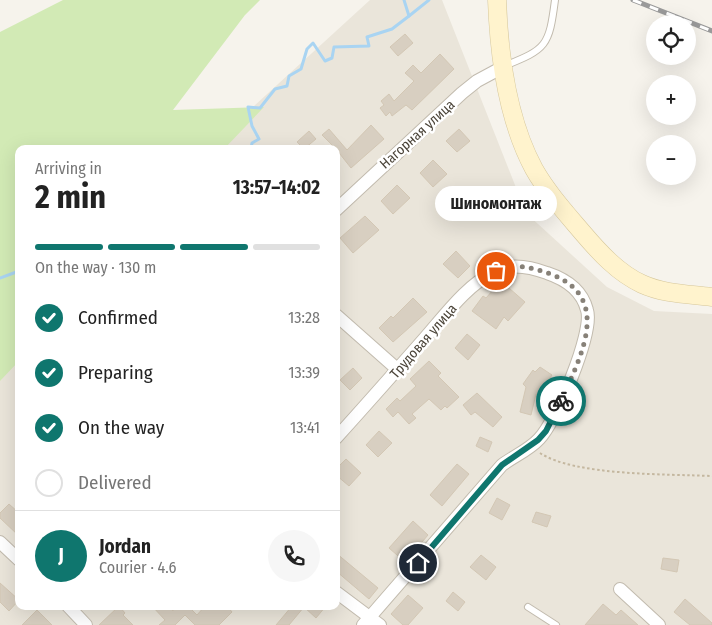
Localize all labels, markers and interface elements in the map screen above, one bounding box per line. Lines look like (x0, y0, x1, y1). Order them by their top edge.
map controls (646, 15, 696, 185)
button: locate (646, 15, 696, 65)
button: + (646, 75, 696, 125)
street label: Нагорная улица (376, 96, 458, 172)
button: − (646, 135, 696, 185)
text: Arriving in (35, 159, 102, 178)
text: 13:57–14:02 (233, 176, 320, 199)
text: 2 min (35, 178, 106, 216)
callout: Шиномонтаж (435, 186, 557, 221)
text: Шиномонтаж (451, 194, 541, 213)
pin (475, 250, 517, 292)
icon: bag (482, 257, 510, 285)
text: On the way · 130 m (35, 258, 156, 277)
street label: Трудовая улица (386, 300, 461, 382)
icon: check (35, 304, 63, 332)
text: Confirmed (78, 306, 158, 329)
text: 13:28 (288, 308, 320, 327)
icon: check (35, 359, 63, 387)
text: Preparing (78, 361, 153, 384)
text: 13:39 (288, 363, 320, 382)
courier (536, 376, 586, 426)
icon: bike (547, 387, 575, 415)
icon: check (35, 414, 63, 442)
text: On the way (78, 416, 164, 439)
text: 13:41 (290, 418, 320, 437)
text: Delivered (78, 471, 152, 494)
button: phone (268, 530, 320, 582)
text: Jordan (99, 535, 151, 558)
pin (397, 542, 439, 584)
text: J (58, 544, 64, 567)
icon: home (404, 549, 432, 577)
text: Courier · 4.6 (99, 558, 177, 577)

